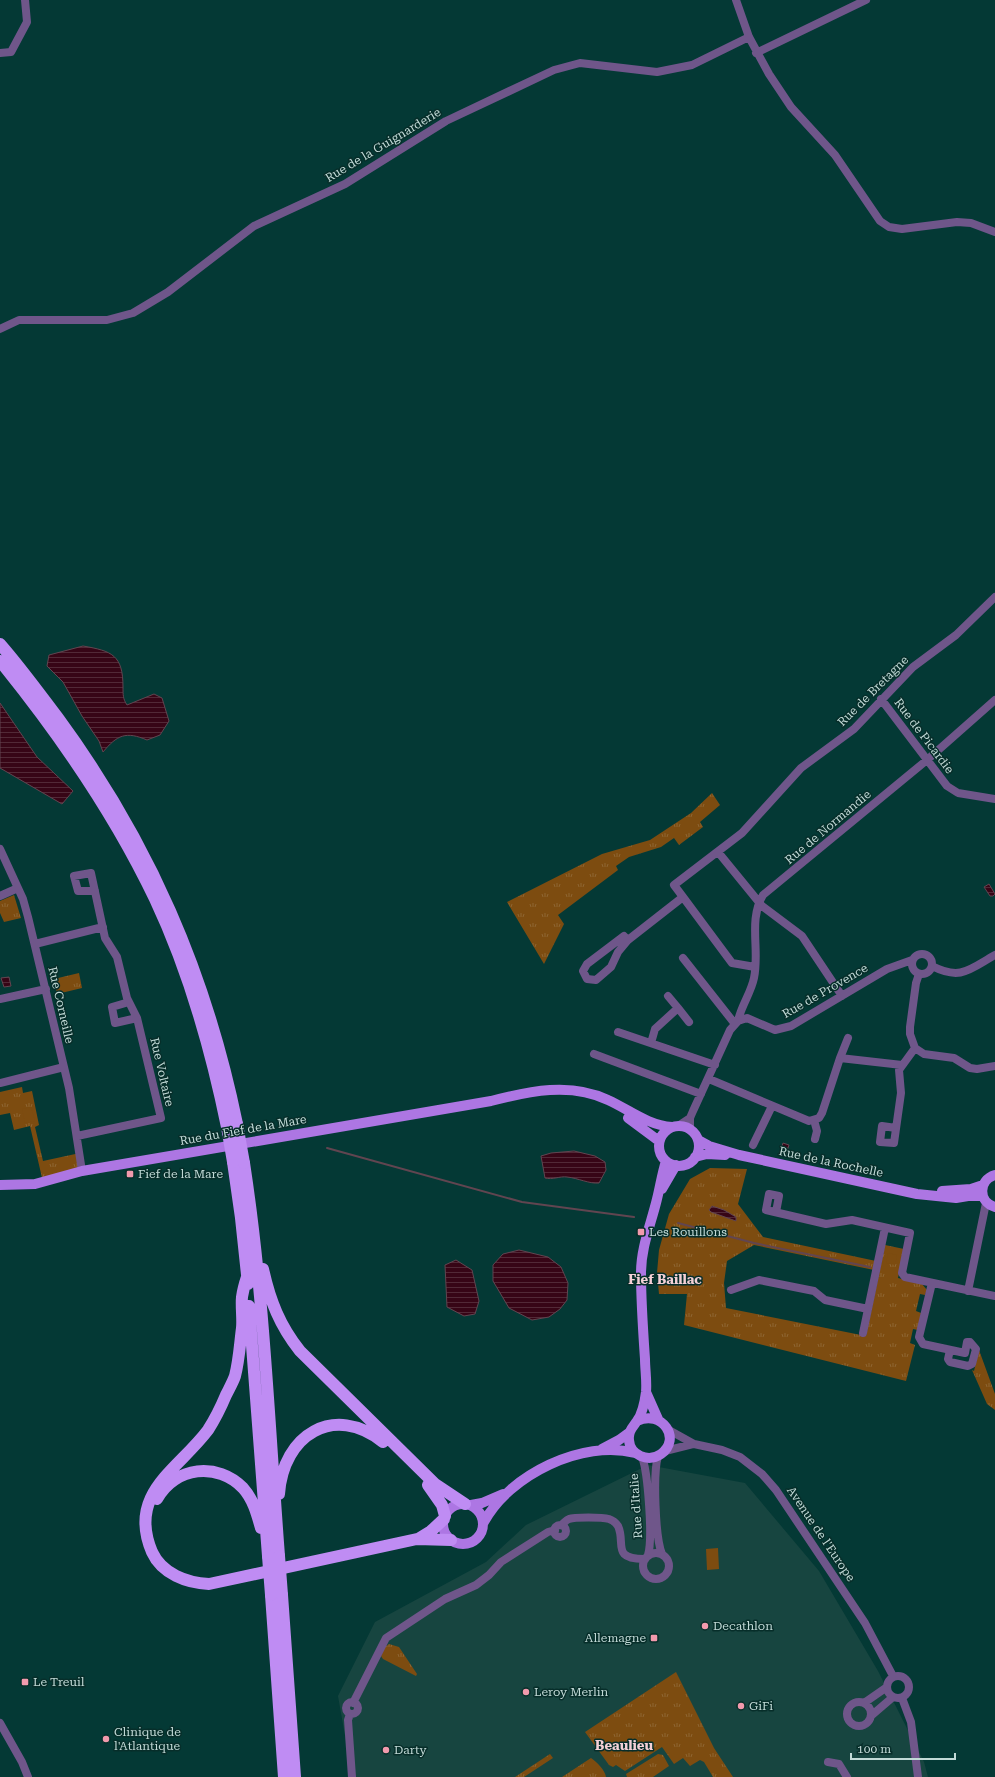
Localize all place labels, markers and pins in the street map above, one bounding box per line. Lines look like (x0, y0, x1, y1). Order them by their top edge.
place label: Fief de la Mare (138, 1167, 223, 1181)
marker: Fief de la Mare (125, 1169, 135, 1179)
place label: Les Rouillons (649, 1225, 727, 1239)
marker: Les Rouillons (636, 1227, 646, 1237)
place label: Decathlon (713, 1619, 773, 1633)
marker: Decathlon (700, 1621, 710, 1631)
place label: Allemagne (585, 1631, 646, 1645)
marker: Allemagne (649, 1633, 659, 1643)
place label: Le Treuil (33, 1675, 85, 1689)
marker: Le Treuil (20, 1677, 30, 1687)
place label: Leroy Merlin (534, 1685, 609, 1699)
marker: Leroy Merlin (521, 1687, 531, 1697)
place label: GiFi (749, 1699, 773, 1713)
marker: GiFi (736, 1701, 746, 1711)
place label: Clinique de l'Atlantique (114, 1725, 181, 1753)
marker: Clinique de l'Atlantique (101, 1734, 111, 1744)
place label: Darty (394, 1743, 427, 1757)
marker: Darty (381, 1745, 391, 1755)

